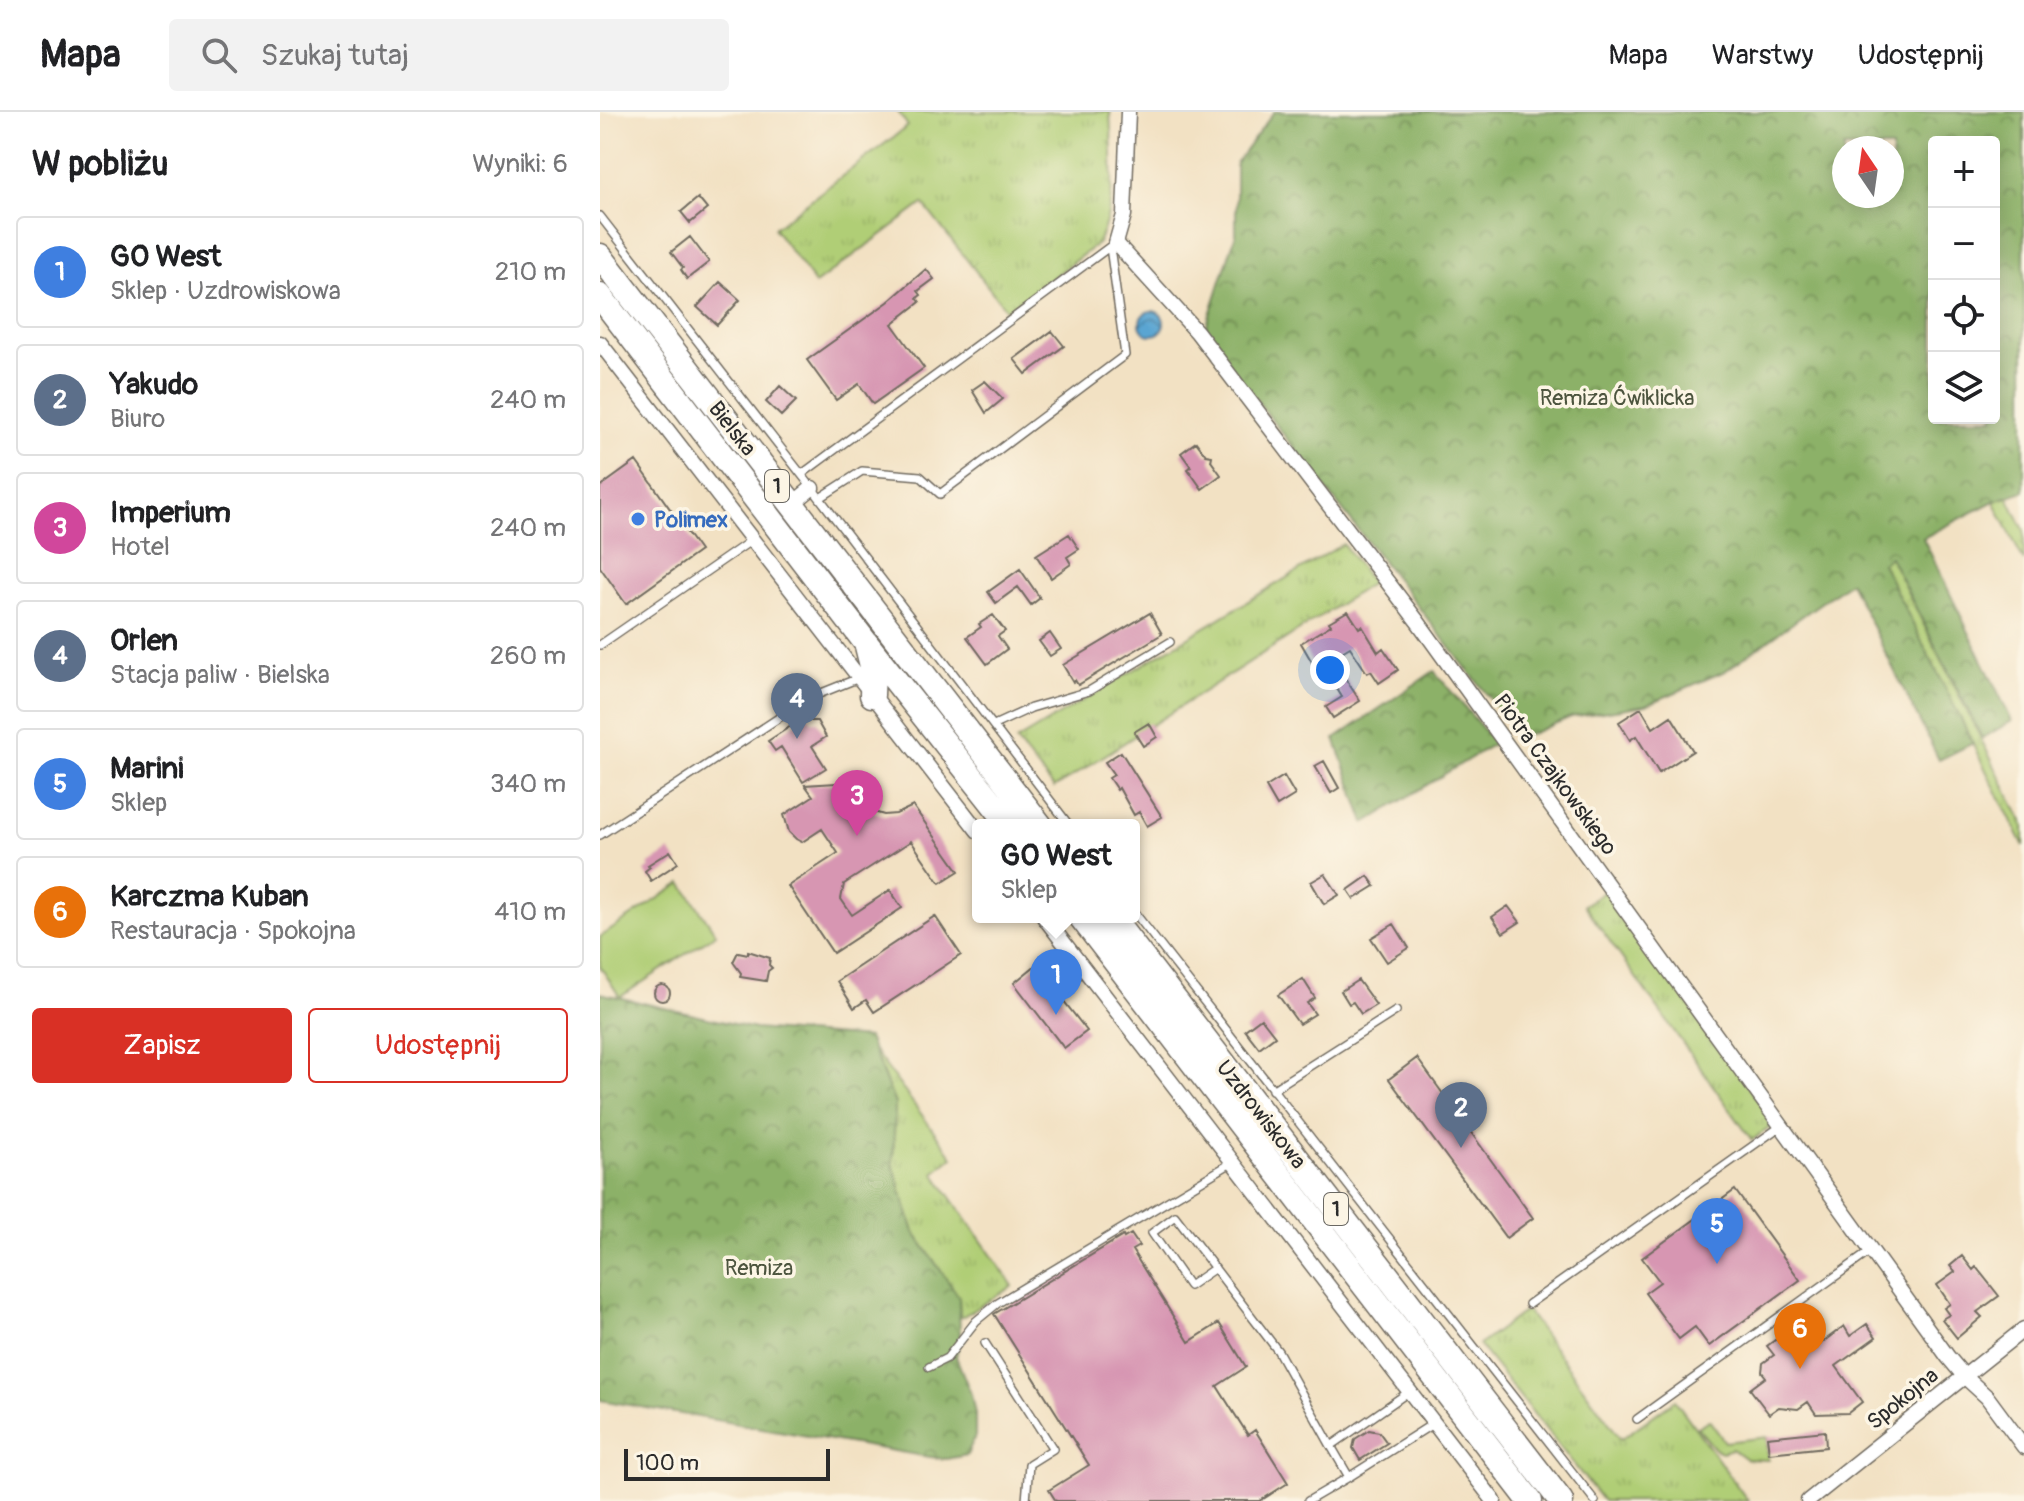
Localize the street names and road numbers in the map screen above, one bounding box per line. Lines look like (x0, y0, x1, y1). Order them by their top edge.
street label: Bielska (702, 396, 762, 462)
road number: 1 (765, 470, 789, 502)
street label: Piotra Czajkowskiego (1487, 688, 1623, 861)
street label: Uzdrowiskowa (1210, 1055, 1312, 1175)
road number: 1 (1324, 1193, 1348, 1225)
street label: Spokojna (1861, 1362, 1944, 1436)

